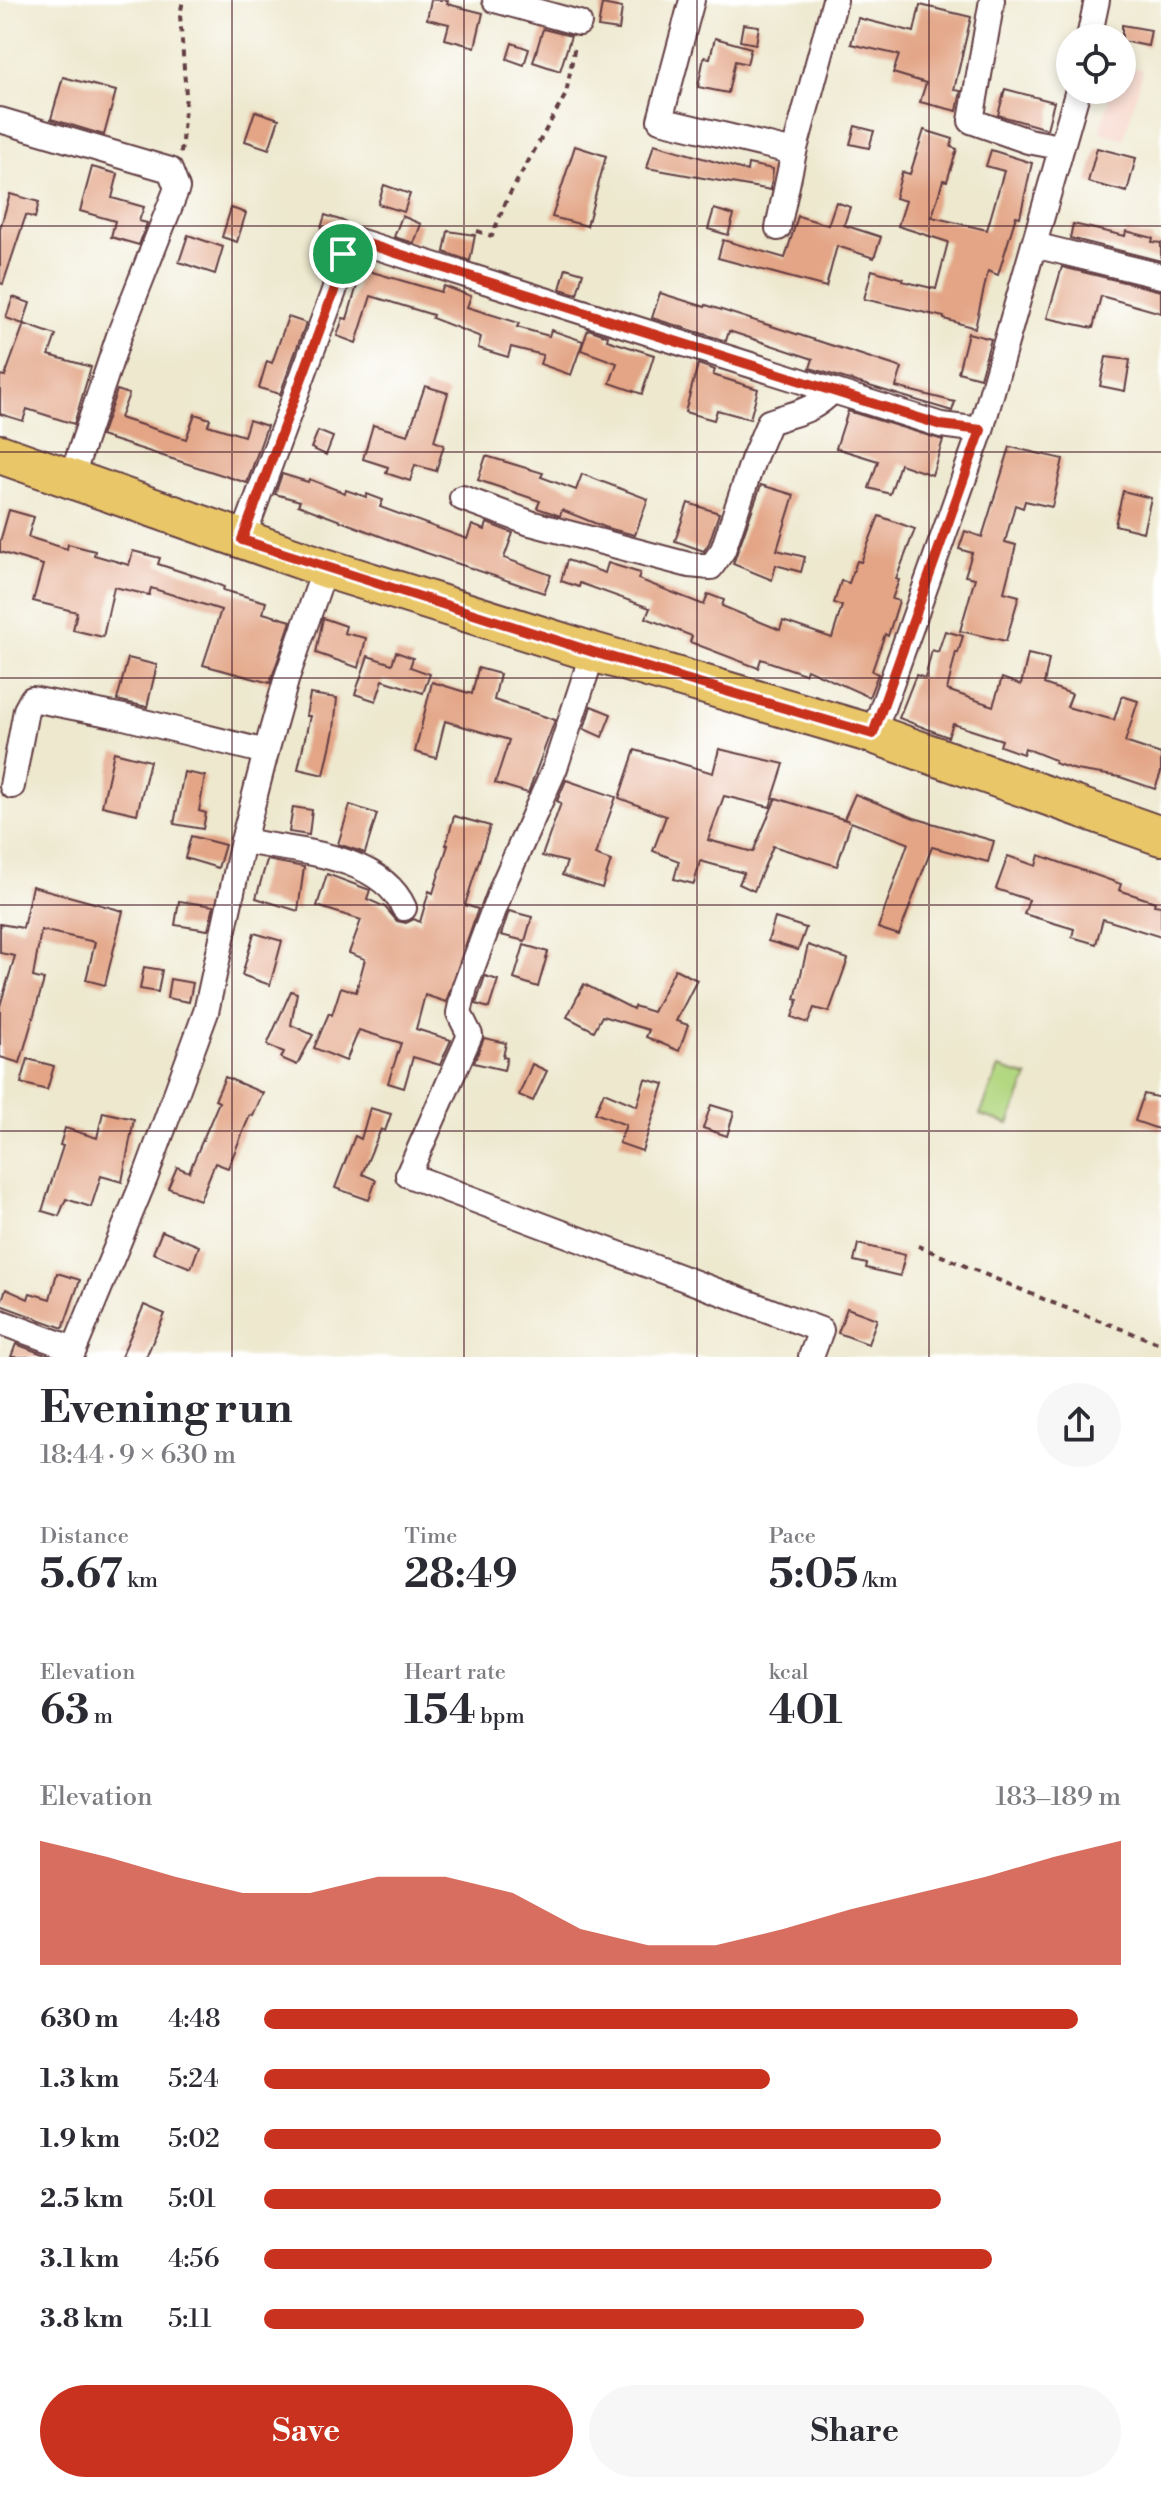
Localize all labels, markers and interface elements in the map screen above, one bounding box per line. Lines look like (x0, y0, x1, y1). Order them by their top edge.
map controls (1056, 24, 1136, 104)
button: locate (1056, 24, 1136, 104)
pin (309, 220, 377, 288)
icon: arrive (321, 232, 365, 276)
text: Evening run (40, 1381, 293, 1436)
button: share (1037, 1383, 1121, 1467)
text: 18:44 · 9 × 630 m (40, 1439, 236, 1471)
text: Distance (40, 1523, 129, 1550)
text: Time (404, 1523, 457, 1550)
text: Pace (769, 1523, 816, 1550)
text: 5.67 (40, 1550, 123, 1600)
text: 28:49 (404, 1550, 518, 1600)
text: 5:05 (769, 1550, 858, 1600)
text: km (123, 1567, 158, 1594)
text: /km (858, 1567, 898, 1594)
text: Elevation (40, 1659, 135, 1686)
text: Heart rate (404, 1659, 506, 1686)
text: kcal (769, 1659, 809, 1686)
text: 63 (40, 1686, 89, 1736)
text: 154 (404, 1686, 476, 1736)
text: 401 (769, 1686, 842, 1736)
text: m (89, 1703, 113, 1730)
text: bpm (476, 1703, 525, 1730)
text: Elevation (40, 1781, 153, 1813)
text: 183–189 m (996, 1781, 1121, 1813)
text: 630 m (40, 2003, 119, 2035)
text: 4:48 (168, 2003, 221, 2035)
text: 1.3 km (40, 2063, 119, 2095)
text: 5:24 (168, 2063, 219, 2095)
text: 1.9 km (40, 2123, 120, 2155)
text: 5:02 (168, 2123, 220, 2155)
text: 2.5 km (40, 2183, 123, 2215)
text: 5:01 (168, 2183, 216, 2215)
text: 3.1 km (40, 2243, 119, 2275)
text: 4:56 (168, 2243, 219, 2275)
text: 3.8 km (40, 2303, 123, 2335)
text: 5:11 (168, 2303, 211, 2335)
button: Save (40, 2385, 573, 2477)
button: Share (589, 2385, 1121, 2477)

